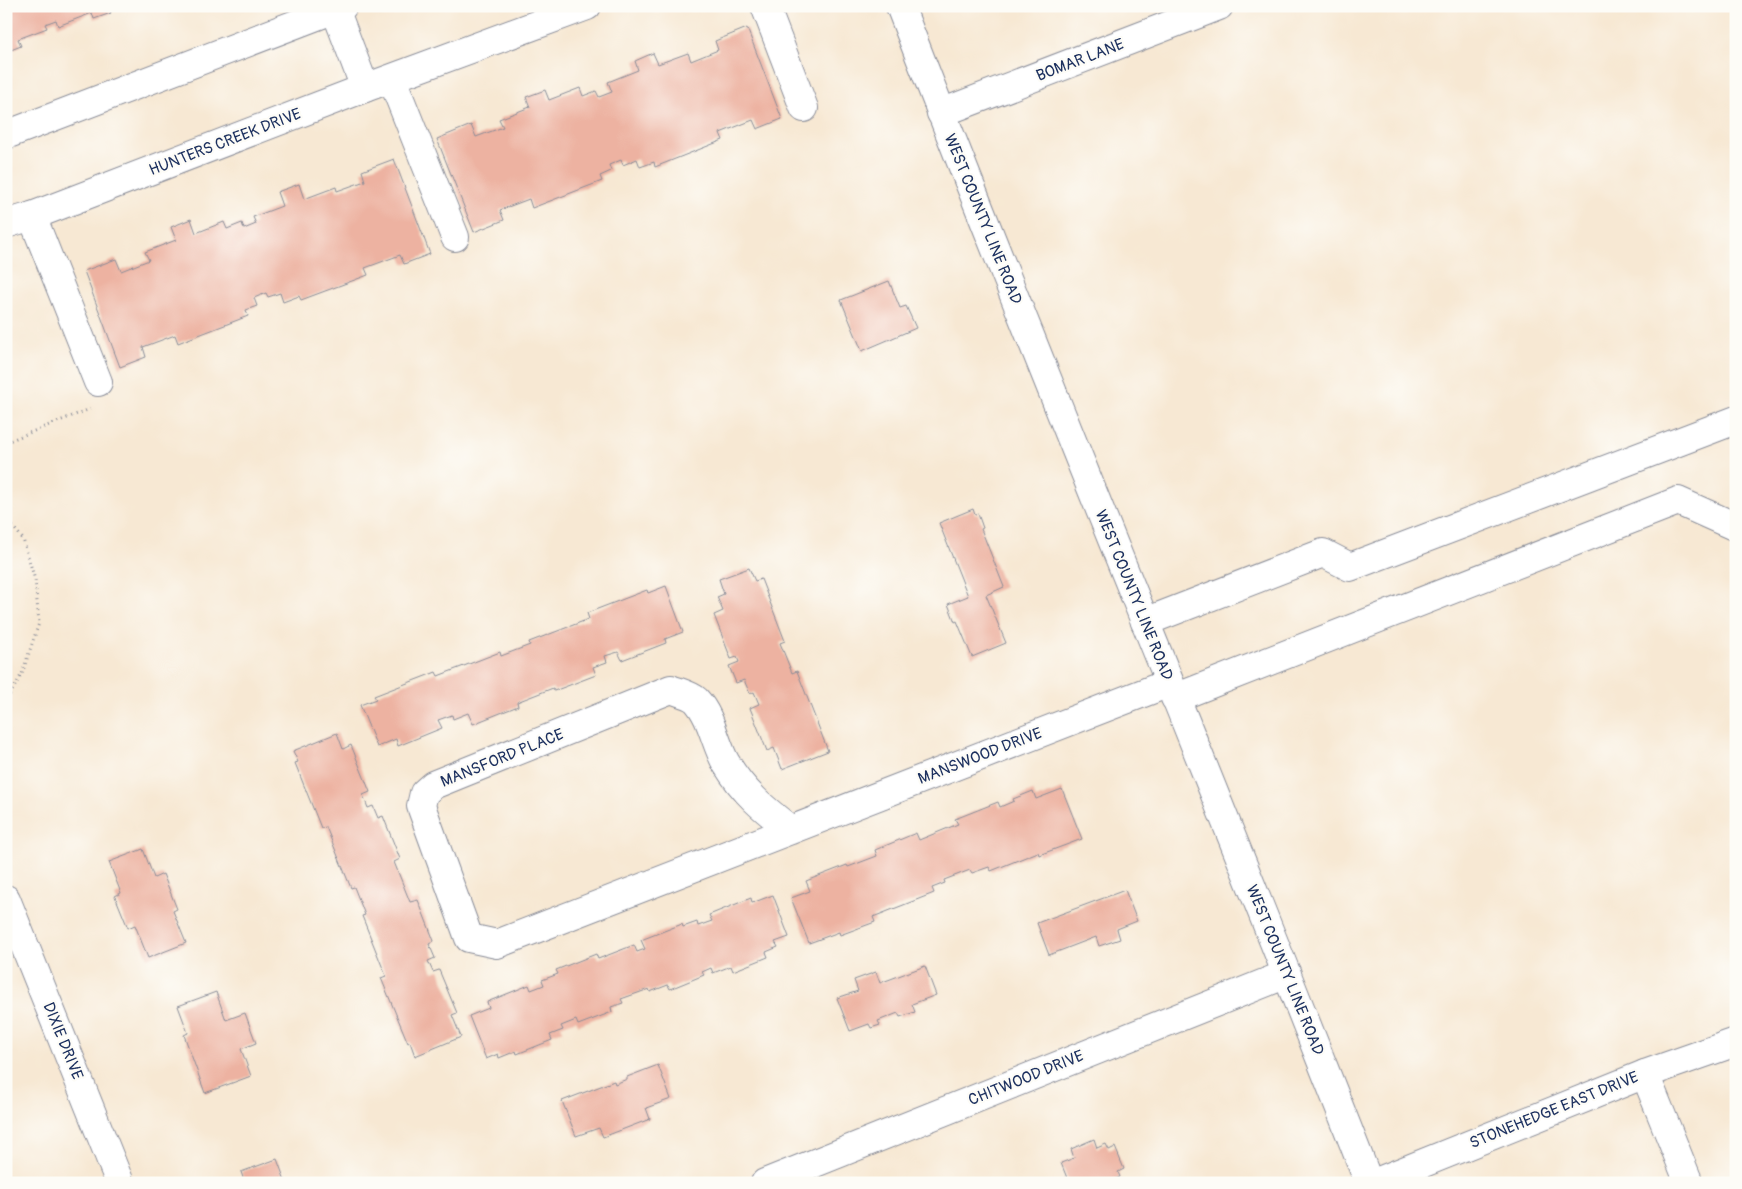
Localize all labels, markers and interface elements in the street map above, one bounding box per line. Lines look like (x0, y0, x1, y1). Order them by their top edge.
street label: BOMAR LANE (1033, 34, 1127, 86)
street label: HUNTERS CREEK DRIVE (146, 104, 304, 180)
street label: WEST COUNTY LINE ROAD (940, 131, 1026, 307)
street label: WEST COUNTY LINE ROAD (1091, 507, 1177, 683)
street label: MANSWOOD DRIVE (915, 723, 1045, 789)
street label: MANSFORD PLACE (438, 724, 566, 792)
street label: WEST COUNTY LINE ROAD (1242, 882, 1328, 1058)
street label: DIXIE DRIVE (38, 999, 88, 1083)
street label: CHITWOOD DRIVE (965, 1046, 1087, 1110)
street label: STONEHEDGE EAST DRIVE (1467, 1067, 1641, 1153)

